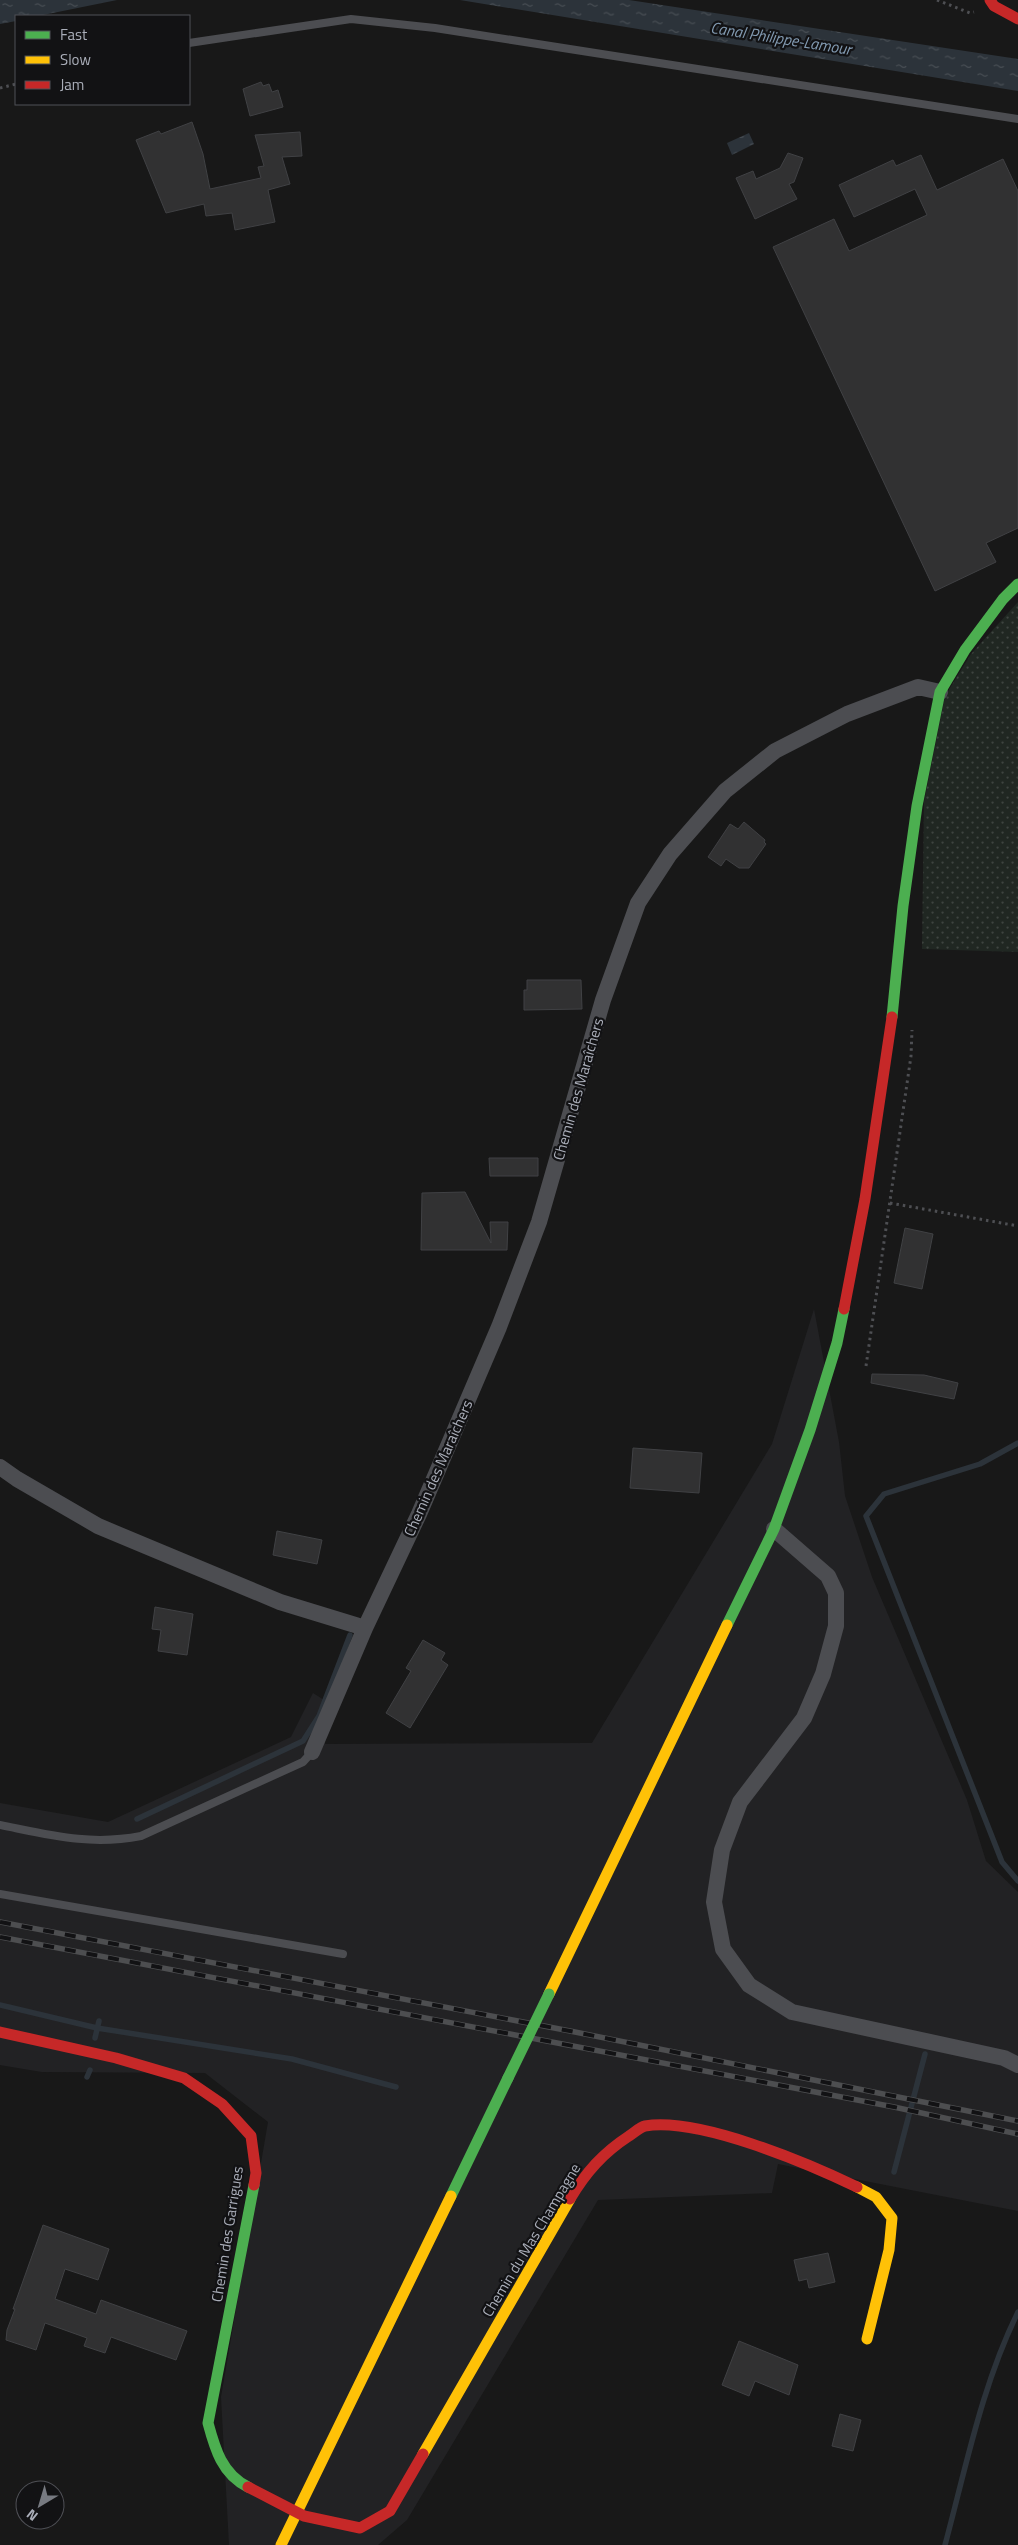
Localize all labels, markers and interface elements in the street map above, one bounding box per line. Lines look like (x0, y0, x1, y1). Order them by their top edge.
legend (15, 15, 190, 105)
water label: Canal Philippe-Lamour (709, 15, 855, 61)
text: Fast (60, 23, 88, 46)
text: Slow (60, 48, 91, 71)
text: Jam (60, 73, 84, 96)
street label: Chemin des Maraîchers (547, 1015, 609, 1163)
street label: Chemin des Maraîchers (398, 1396, 478, 1540)
street label: Chemin du Mas Champagne (476, 2159, 586, 2321)
street label: Chemin des Garrigues (205, 2164, 249, 2304)
north arrow (15, 2480, 65, 2530)
text: N (21, 2504, 42, 2527)

